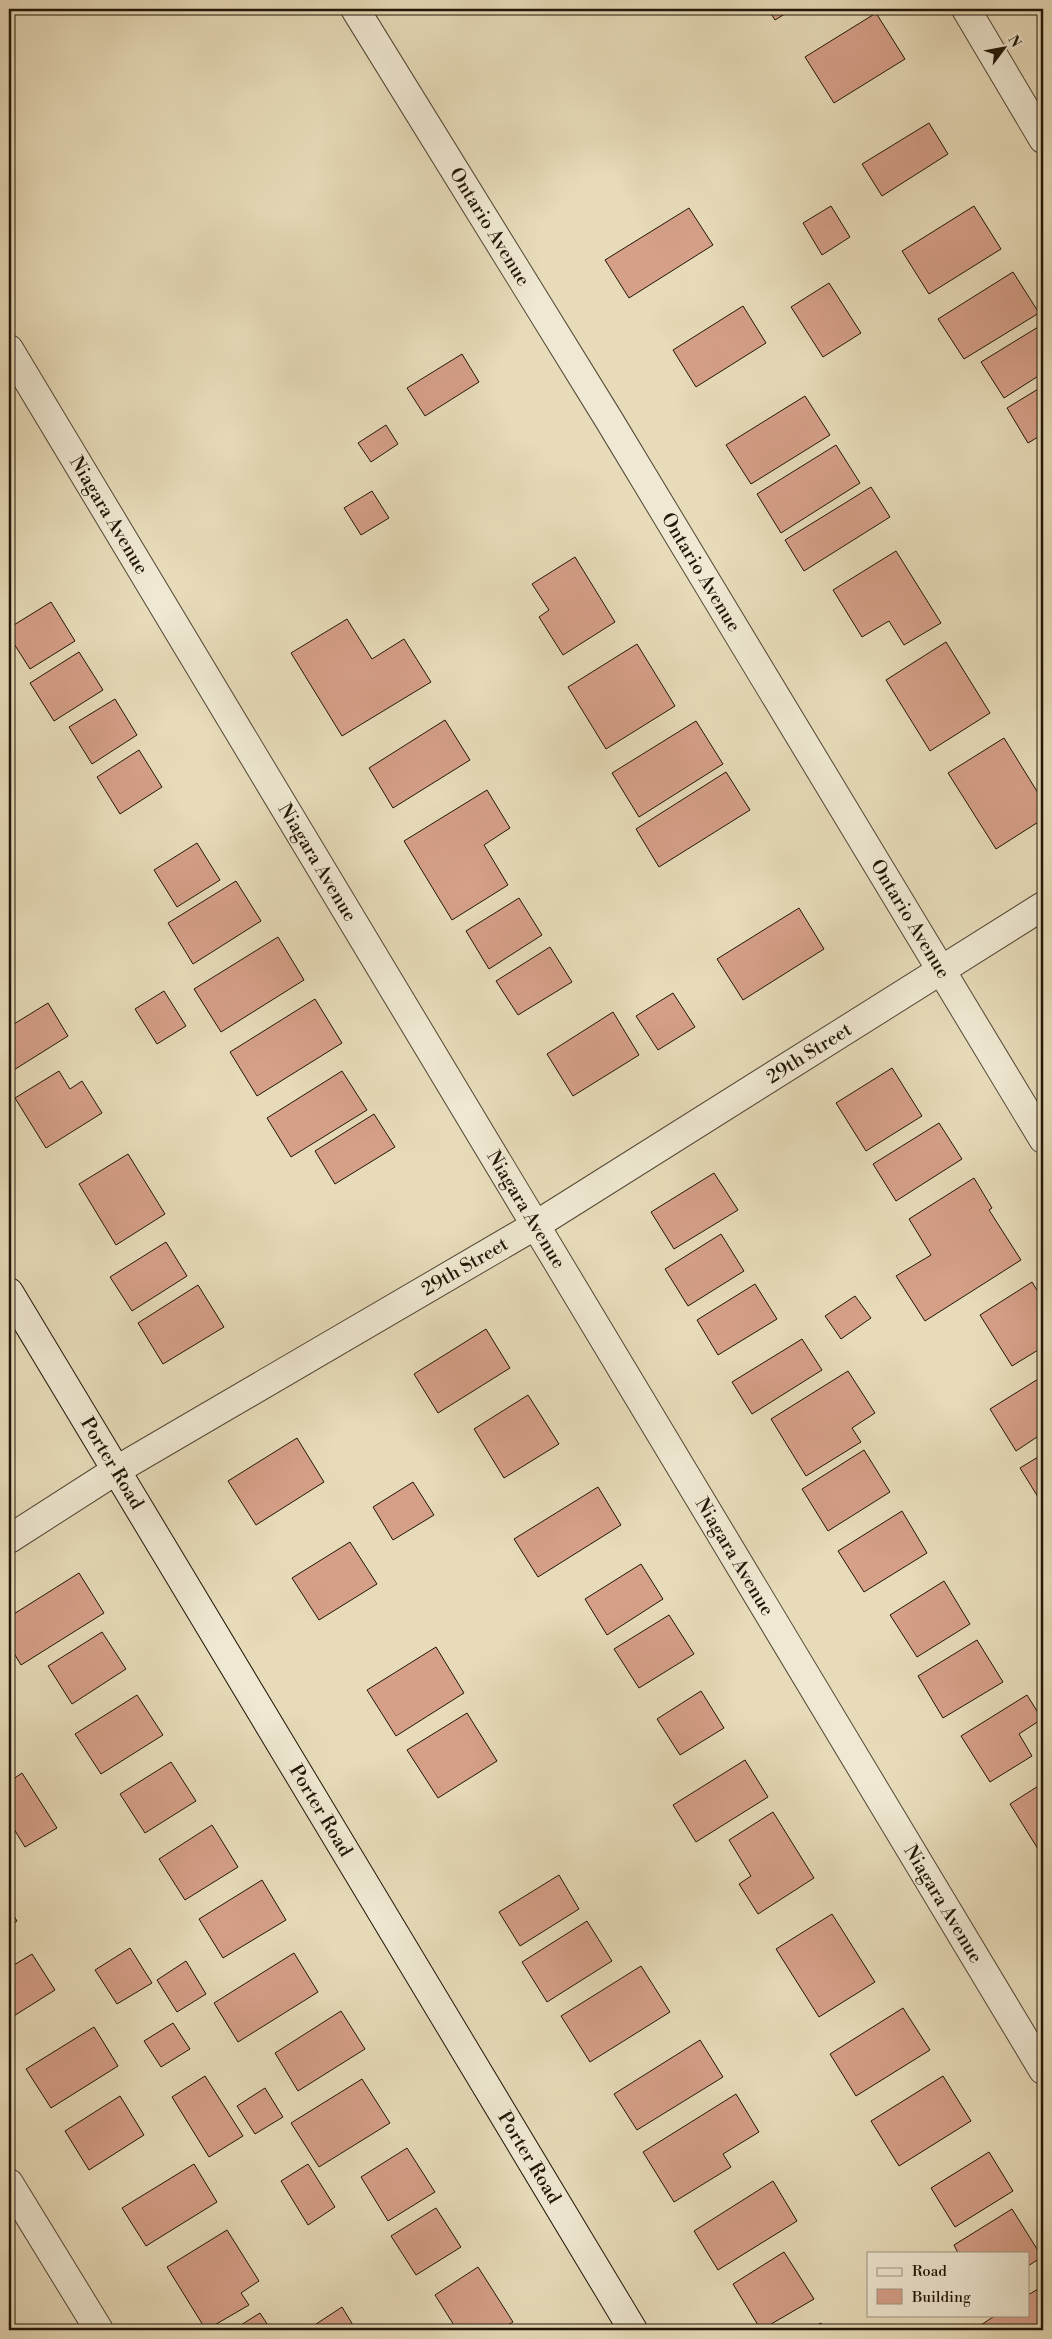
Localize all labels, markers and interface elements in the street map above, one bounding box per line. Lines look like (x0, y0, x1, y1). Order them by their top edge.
north arrow (980, 22, 1030, 72)
text: N (1004, 32, 1025, 51)
street label: Ontario Avenue (444, 163, 535, 291)
street label: Niagara Avenue (64, 452, 154, 579)
street label: Ontario Avenue (656, 508, 746, 636)
street label: Niagara Avenue (273, 799, 362, 926)
street label: Ontario Avenue (865, 855, 955, 983)
street label: 29th Street (762, 1017, 856, 1089)
street label: Niagara Avenue (481, 1146, 571, 1273)
street label: 29th Street (417, 1232, 513, 1301)
street label: Porter Road (75, 1413, 149, 1514)
street label: Niagara Avenue (690, 1493, 779, 1620)
street label: Porter Road (284, 1760, 358, 1861)
street label: Niagara Avenue (898, 1840, 988, 1967)
street label: Porter Road (492, 2107, 566, 2208)
legend (867, 2252, 1030, 2316)
text: Road (912, 2262, 947, 2281)
text: Building (911, 2288, 971, 2307)

